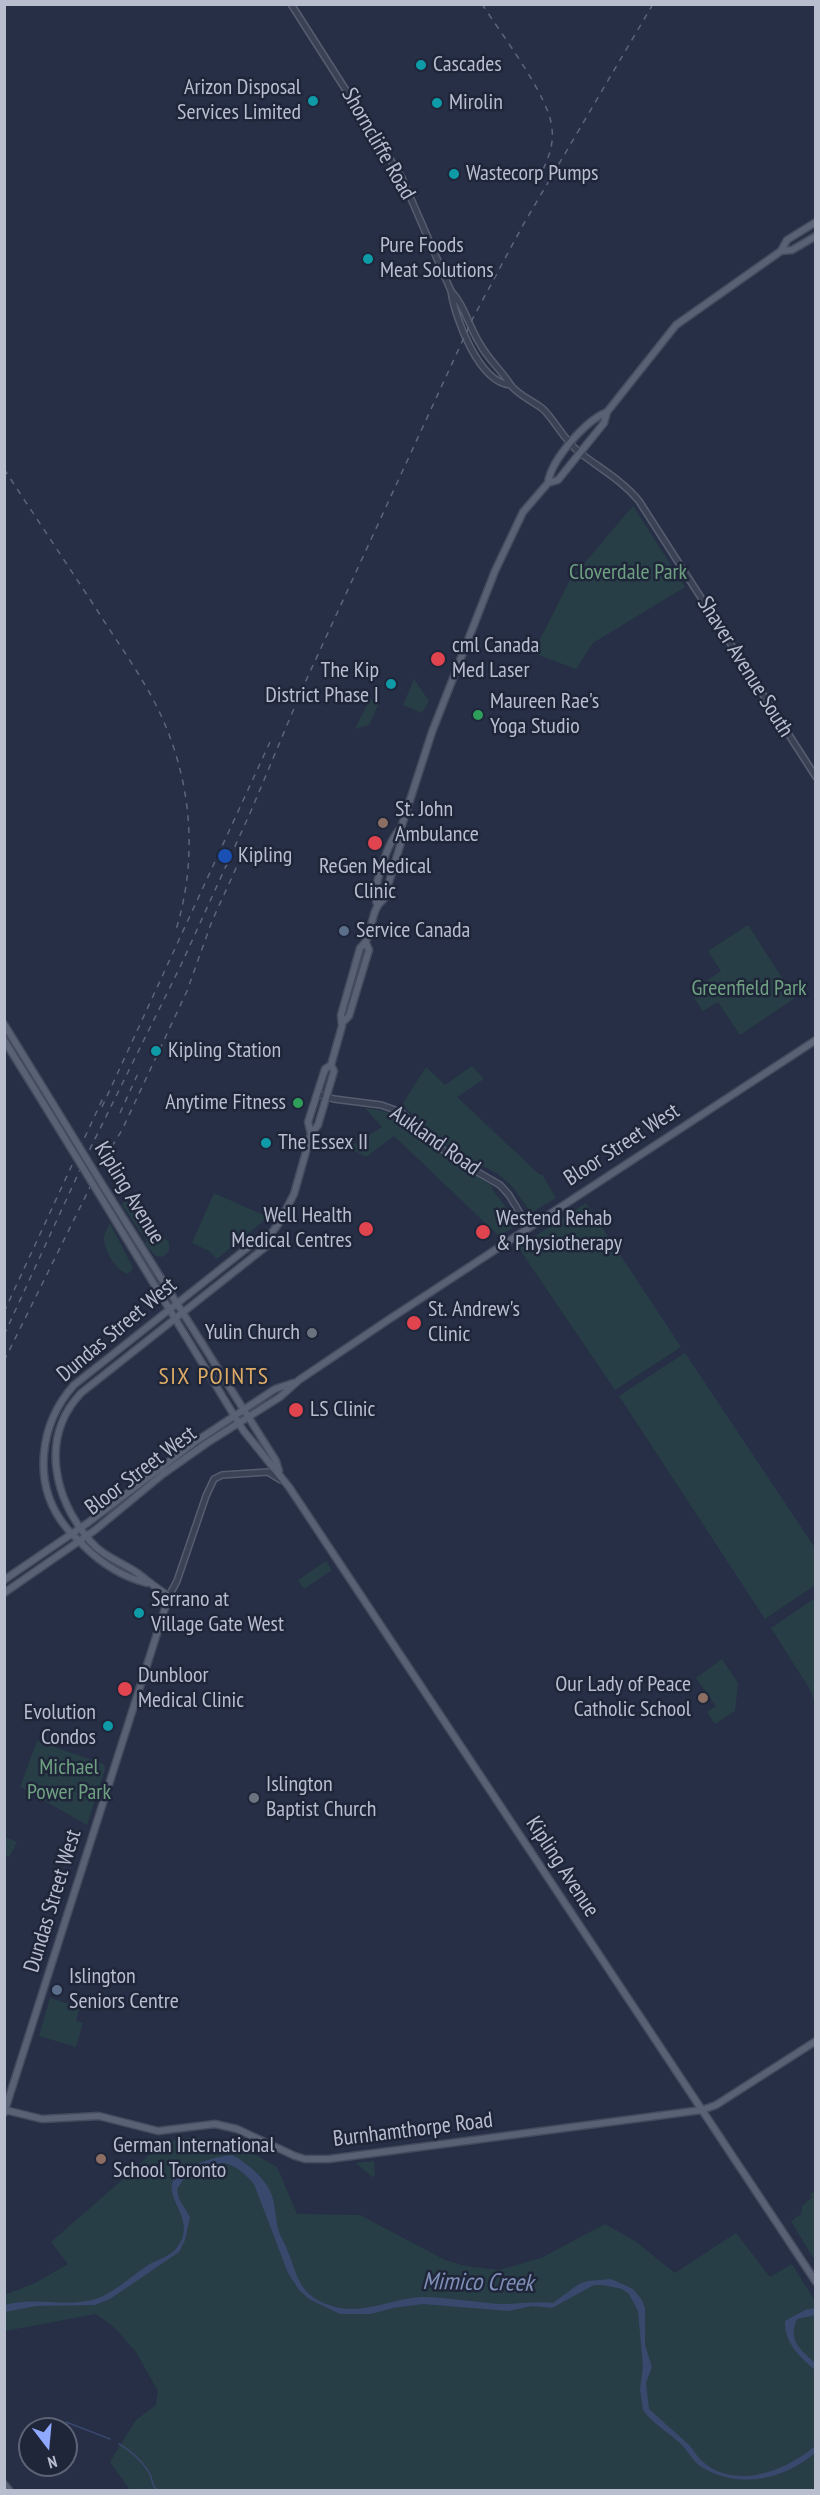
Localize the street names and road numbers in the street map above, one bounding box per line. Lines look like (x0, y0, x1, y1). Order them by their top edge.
street label: Shorncliffe Road (335, 84, 421, 204)
street label: Shaver Avenue South (691, 592, 799, 742)
street label: Bloor Street West (559, 1098, 685, 1192)
street label: Aukland Road (385, 1100, 485, 1182)
street label: Kipling Avenue (88, 1137, 170, 1249)
street label: Dundas Street West (52, 1272, 182, 1388)
street label: Bloor Street West (80, 1421, 202, 1521)
street label: Kipling Avenue (520, 1812, 604, 1922)
street label: Dundas Street West (19, 1826, 87, 1976)
street label: Burnhamthorpe Road (332, 2107, 494, 2153)

